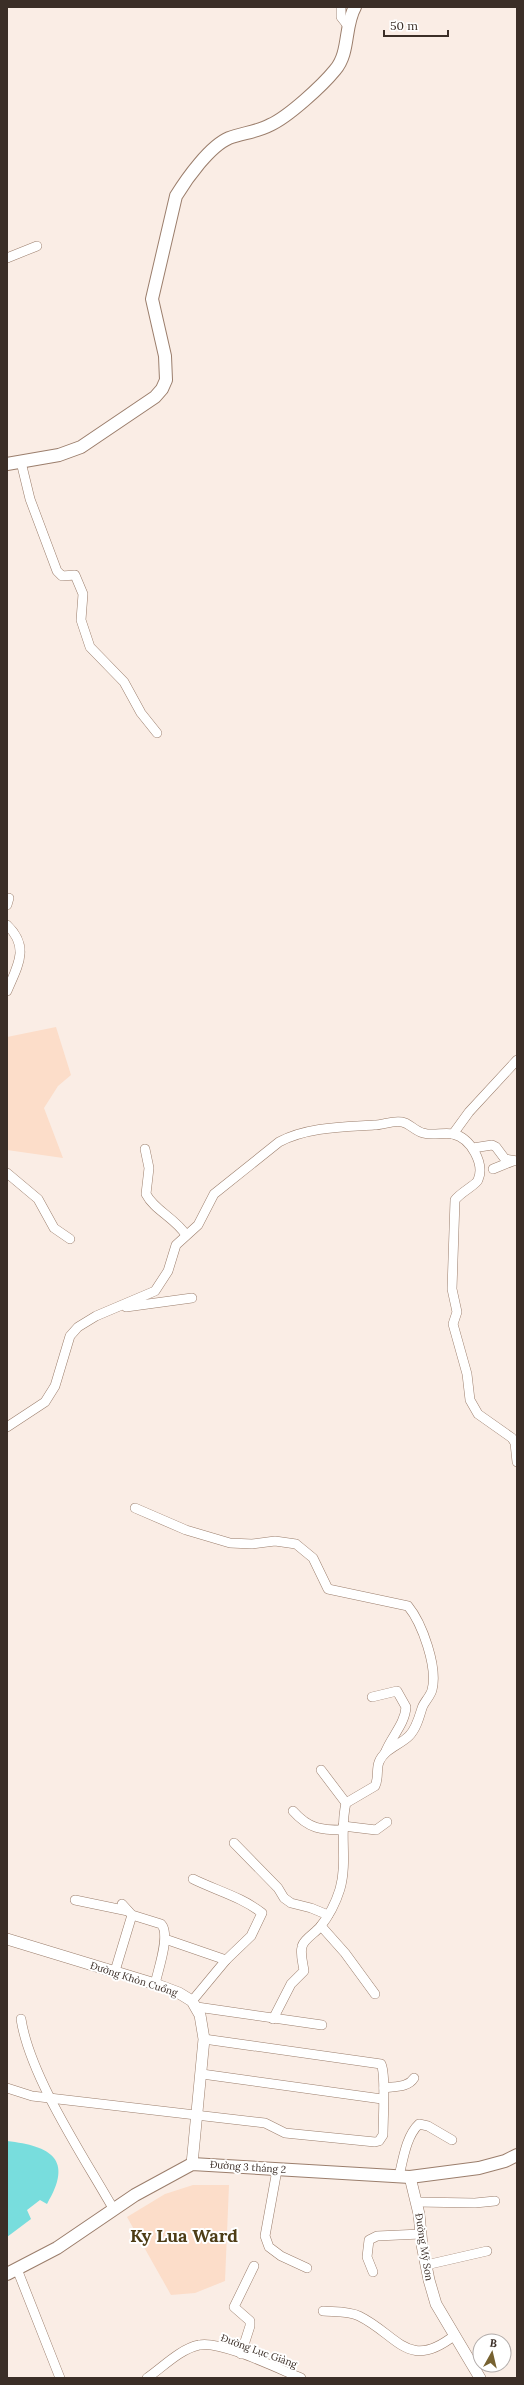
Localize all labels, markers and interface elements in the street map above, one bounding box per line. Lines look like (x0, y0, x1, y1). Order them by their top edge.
scale bar (384, 12, 448, 38)
text: 50 m (390, 18, 418, 33)
street label: Đường Khòn Cuổng (89, 1959, 180, 1999)
street label: Đường 3 tháng 2 (209, 2158, 287, 2176)
street label: Đường Mỹ Sơn (412, 2212, 436, 2282)
district label: Ky Lua Ward (130, 2224, 238, 2247)
street label: Đường Lục Giàng (219, 2331, 299, 2371)
north arrow (472, 2333, 512, 2373)
text: B (489, 2336, 498, 2351)

